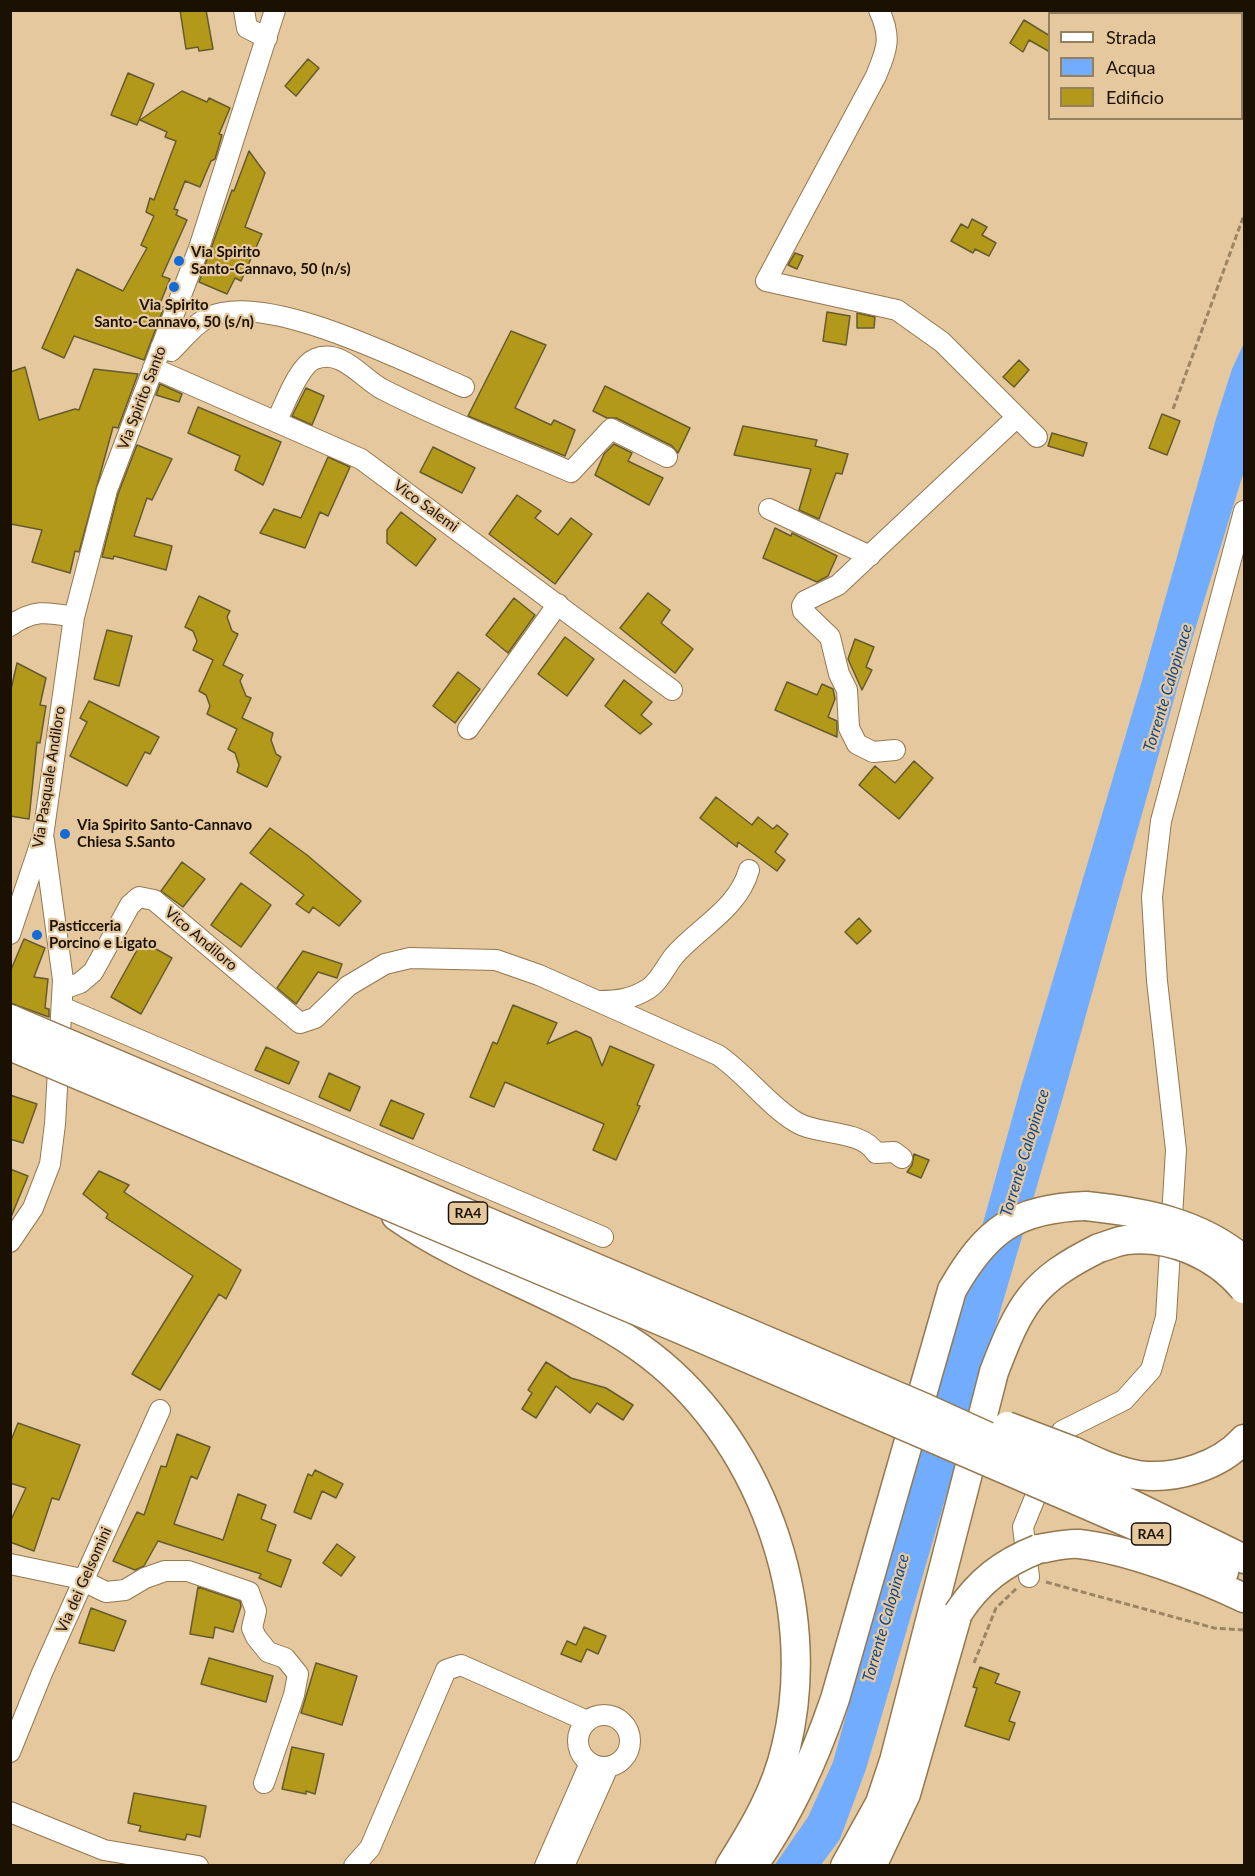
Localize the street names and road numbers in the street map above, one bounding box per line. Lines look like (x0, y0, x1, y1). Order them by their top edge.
street label: Via Spirito Santo (114, 344, 170, 452)
street label: Vico Salemi (390, 476, 462, 536)
street label: Via Pasquale Andiloro (29, 705, 69, 849)
street label: Vico Andiloro (161, 903, 241, 975)
road number: RA4 (448, 1202, 488, 1224)
road number: RA4 (1132, 1523, 1170, 1545)
street label: Via dei Gelsomini (53, 1524, 115, 1636)

